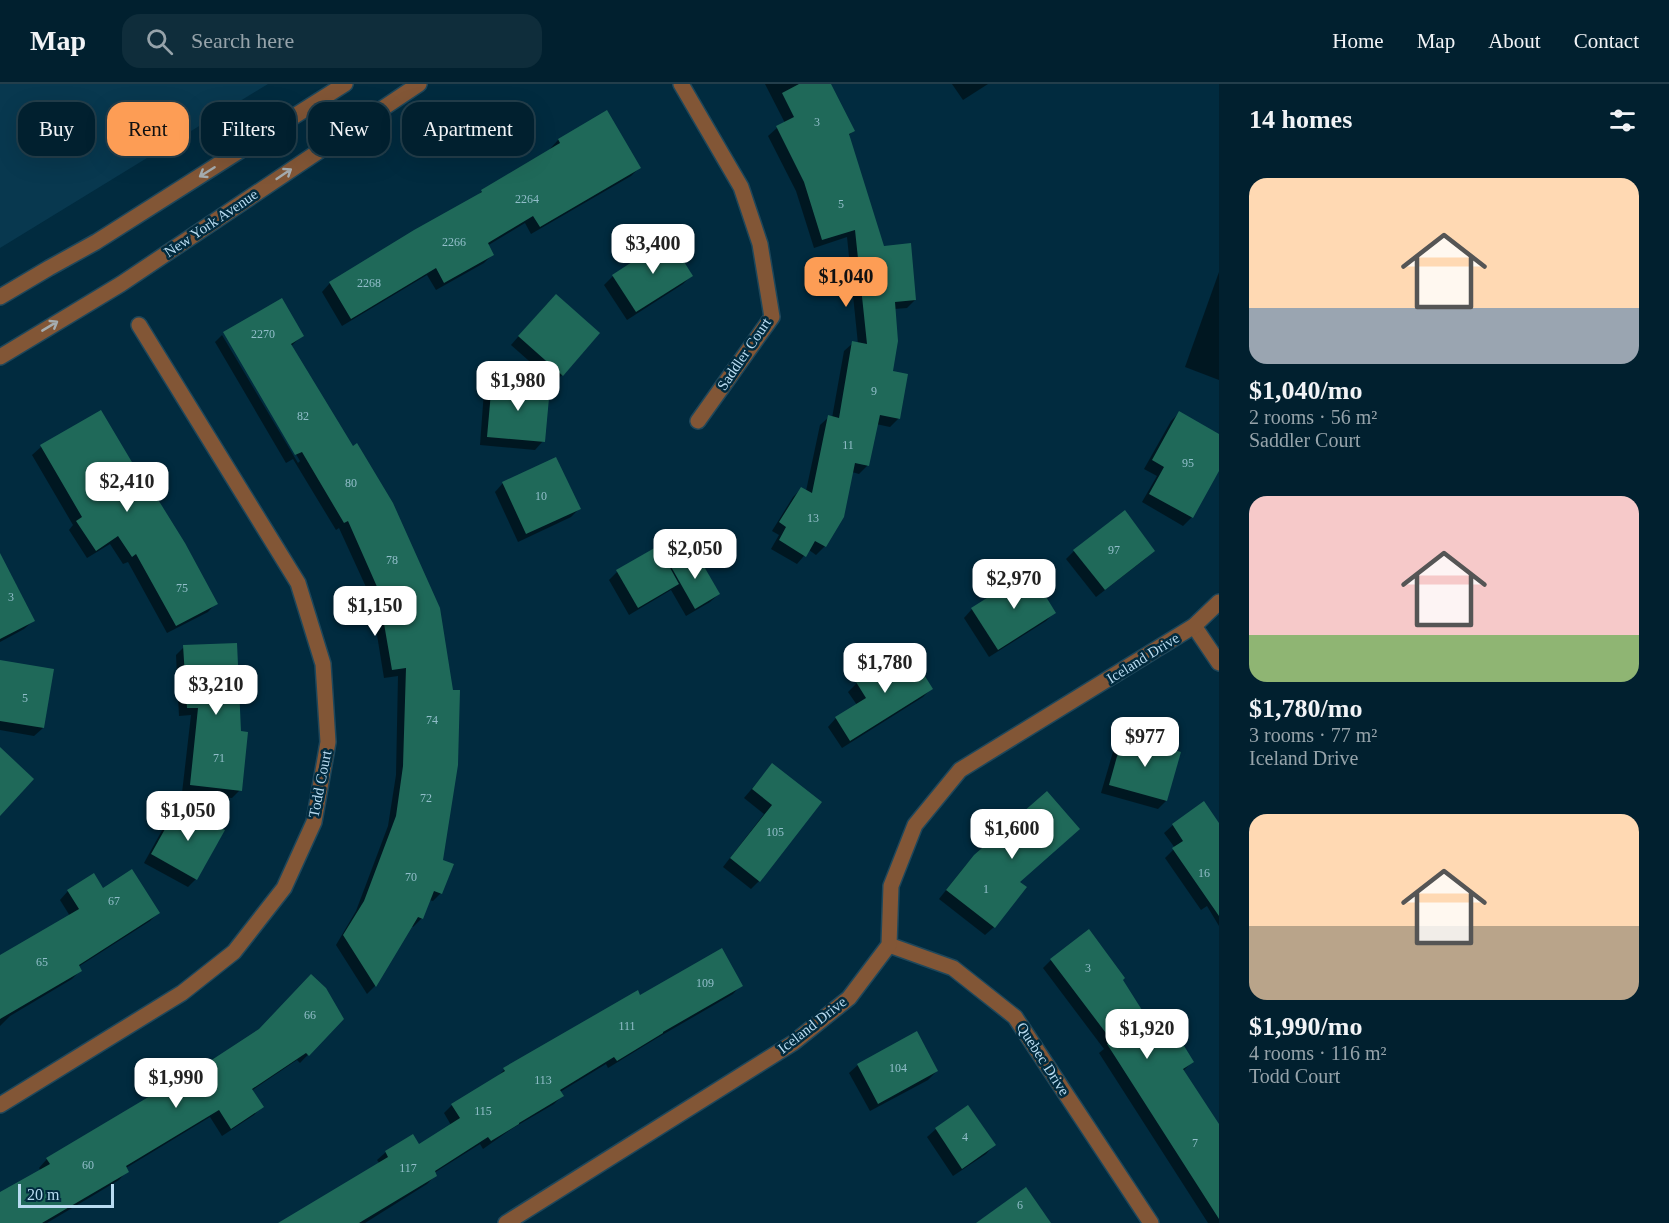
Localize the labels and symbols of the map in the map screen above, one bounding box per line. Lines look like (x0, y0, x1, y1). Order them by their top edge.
house number: 3 (814, 115, 820, 129)
one-way arrow (199, 166, 216, 178)
one-way arrow (275, 168, 292, 180)
street label: New York Avenue (161, 186, 261, 260)
house number: 2264 (515, 192, 539, 206)
house number: 5 (838, 197, 844, 211)
pin: $3,400 (604, 224, 702, 275)
house number: 2266 (442, 235, 466, 249)
pin: $1,040 (797, 257, 895, 308)
house number: 2268 (357, 276, 381, 290)
street label: Saddler Court (714, 314, 775, 393)
one-way arrow (41, 320, 58, 332)
house number: 2270 (251, 327, 275, 341)
pin: $1,980 (469, 361, 567, 412)
house number: 9 (871, 384, 877, 398)
house number: 82 (297, 409, 309, 423)
house number: 11 (842, 438, 854, 452)
house number: 95 (1182, 456, 1194, 470)
pin: $2,410 (78, 462, 176, 513)
house number: 80 (345, 476, 357, 490)
house number: 10 (535, 489, 547, 503)
house number: 13 (807, 511, 819, 525)
pin: $2,050 (646, 529, 744, 580)
house number: 97 (1108, 543, 1120, 557)
house number: 78 (386, 553, 398, 567)
pin: $2,970 (965, 559, 1063, 610)
house number: 75 (176, 581, 188, 595)
pin: $1,150 (326, 586, 424, 637)
house number: 3 (8, 590, 14, 604)
street label: Iceland Drive (1104, 629, 1182, 687)
pin: $1,780 (836, 643, 934, 694)
pin: $3,210 (167, 665, 265, 716)
house number: 5 (22, 691, 28, 705)
house number: 74 (426, 713, 438, 727)
pin: $977 (1109, 717, 1181, 768)
street label: Todd Court (306, 748, 335, 819)
house number: 71 (213, 751, 225, 765)
pin: $1,050 (139, 791, 237, 842)
house number: 72 (420, 791, 432, 805)
pin: $1,600 (963, 809, 1061, 860)
house number: 105 (766, 825, 784, 839)
house number: 16 (1198, 866, 1210, 880)
house number: 70 (405, 870, 417, 884)
house number: 1 (983, 882, 989, 896)
house number: 67 (108, 894, 120, 908)
house number: 65 (36, 955, 48, 969)
house number: 3 (1085, 961, 1091, 975)
house number: 109 (696, 976, 714, 990)
street label: Iceland Drive (775, 993, 850, 1057)
house number: 66 (304, 1008, 316, 1022)
pin: $1,920 (1098, 1009, 1196, 1060)
house number: 111 (618, 1019, 636, 1033)
street label: Quebec Drive (1013, 1020, 1073, 1099)
pin: $1,990 (127, 1058, 225, 1109)
house number: 104 (889, 1061, 907, 1075)
house number: 113 (534, 1073, 552, 1087)
house number: 115 (474, 1104, 492, 1118)
house number: 4 (962, 1130, 968, 1144)
house number: 7 (1192, 1136, 1198, 1150)
house number: 60 (82, 1158, 94, 1172)
house number: 117 (399, 1161, 417, 1175)
scale bar (18, 1181, 114, 1208)
house number: 6 (1017, 1198, 1023, 1212)

